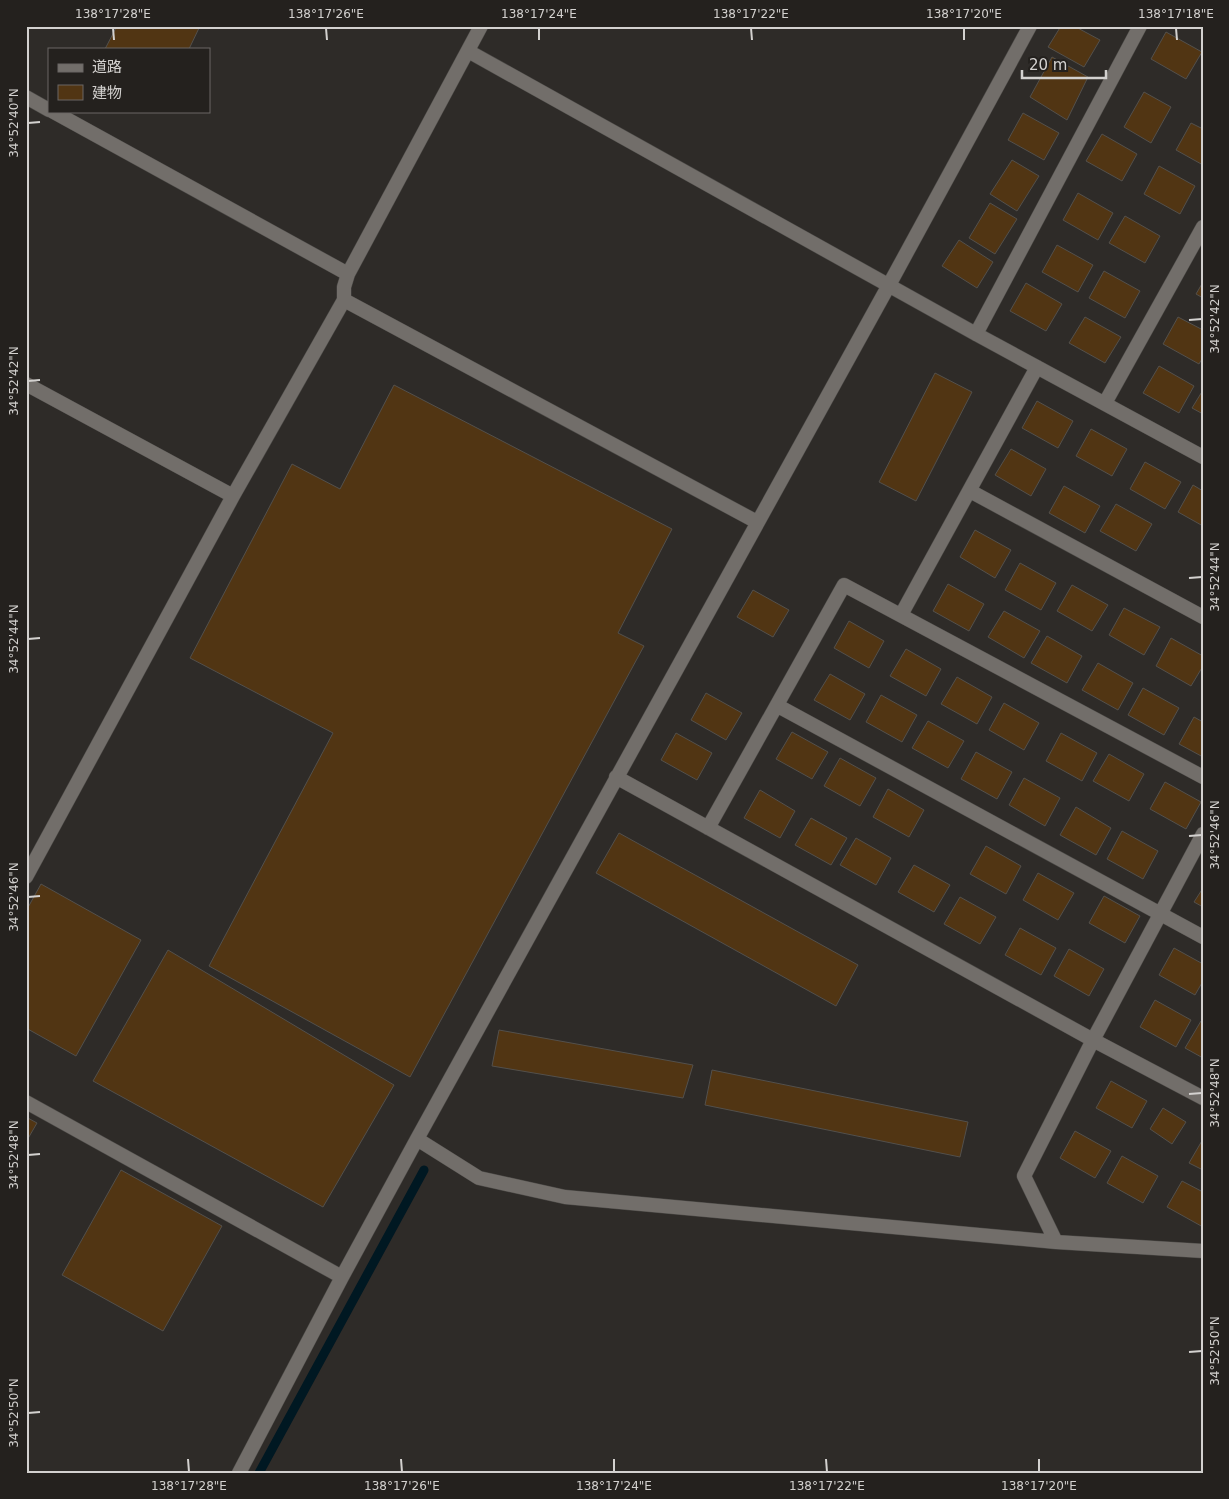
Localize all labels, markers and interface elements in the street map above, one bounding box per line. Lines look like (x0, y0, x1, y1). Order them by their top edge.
text: 138°17'28"E (75, 7, 151, 21)
text: 138°17'26"E (288, 7, 364, 21)
text: 138°17'24"E (501, 7, 577, 21)
text: 138°17'22"E (713, 7, 789, 21)
text: 138°17'20"E (926, 7, 1002, 21)
text: 138°17'18"E (1138, 7, 1214, 21)
legend (48, 48, 210, 112)
scale bar (1022, 48, 1105, 80)
text: 20 m (1029, 56, 1067, 74)
text: 道路 (92, 58, 122, 76)
text: 建物 (92, 84, 122, 102)
text: 34°52'40"N (7, 88, 21, 158)
text: 34°52'42"N (1208, 284, 1222, 354)
text: 34°52'42"N (7, 346, 21, 416)
text: 34°52'44"N (1208, 542, 1222, 612)
text: 34°52'44"N (7, 604, 21, 674)
text: 34°52'46"N (1208, 800, 1222, 870)
text: 34°52'46"N (7, 862, 21, 932)
text: 34°52'48"N (1208, 1058, 1222, 1128)
text: 34°52'48"N (7, 1120, 21, 1190)
text: 34°52'50"N (1208, 1316, 1222, 1386)
text: 34°52'50"N (7, 1378, 21, 1448)
text: 138°17'28"E (151, 1479, 227, 1493)
text: 138°17'26"E (364, 1479, 440, 1493)
text: 138°17'24"E (576, 1479, 652, 1493)
text: 138°17'22"E (789, 1479, 865, 1493)
text: 138°17'20"E (1001, 1479, 1077, 1493)

